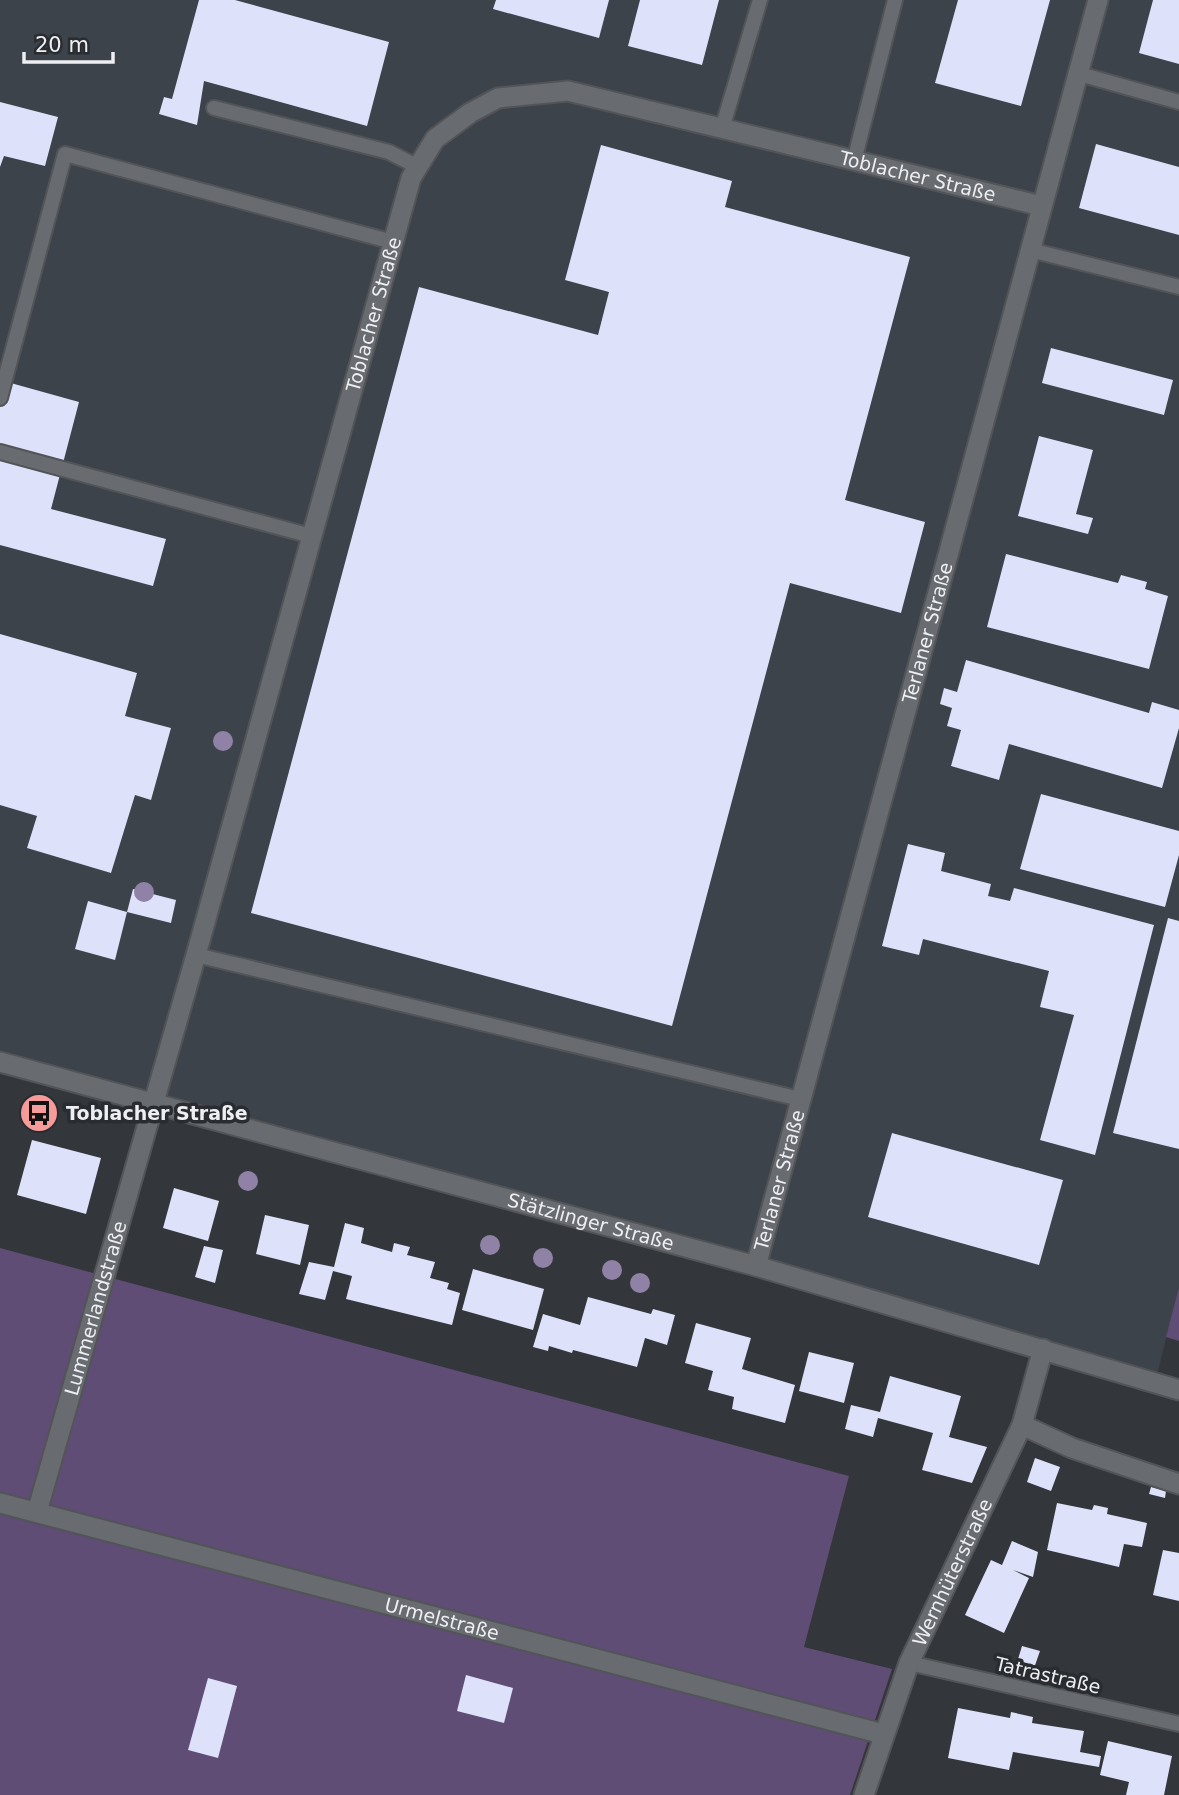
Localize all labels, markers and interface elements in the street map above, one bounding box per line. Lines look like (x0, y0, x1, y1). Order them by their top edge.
scale bar (24, 21, 114, 65)
text: 20 m (35, 33, 89, 57)
street label: Toblacher Straße (837, 146, 998, 205)
street label: Toblacher Straße (341, 234, 405, 395)
street label: Terlaner Straße (897, 560, 957, 707)
bus stop icon: Toblacher Straße (18, 1092, 60, 1134)
place label: Toblacher Straße (66, 1102, 248, 1124)
street label: Terlaner Straße (749, 1107, 809, 1254)
street label: Stätzlinger Straße (505, 1188, 677, 1254)
street label: Lummerlandstraße (60, 1218, 131, 1398)
street label: Wernhüterstraße (908, 1495, 996, 1649)
street label: Urmelstraße (383, 1593, 502, 1644)
street label: Tatrastraße (992, 1652, 1103, 1698)

